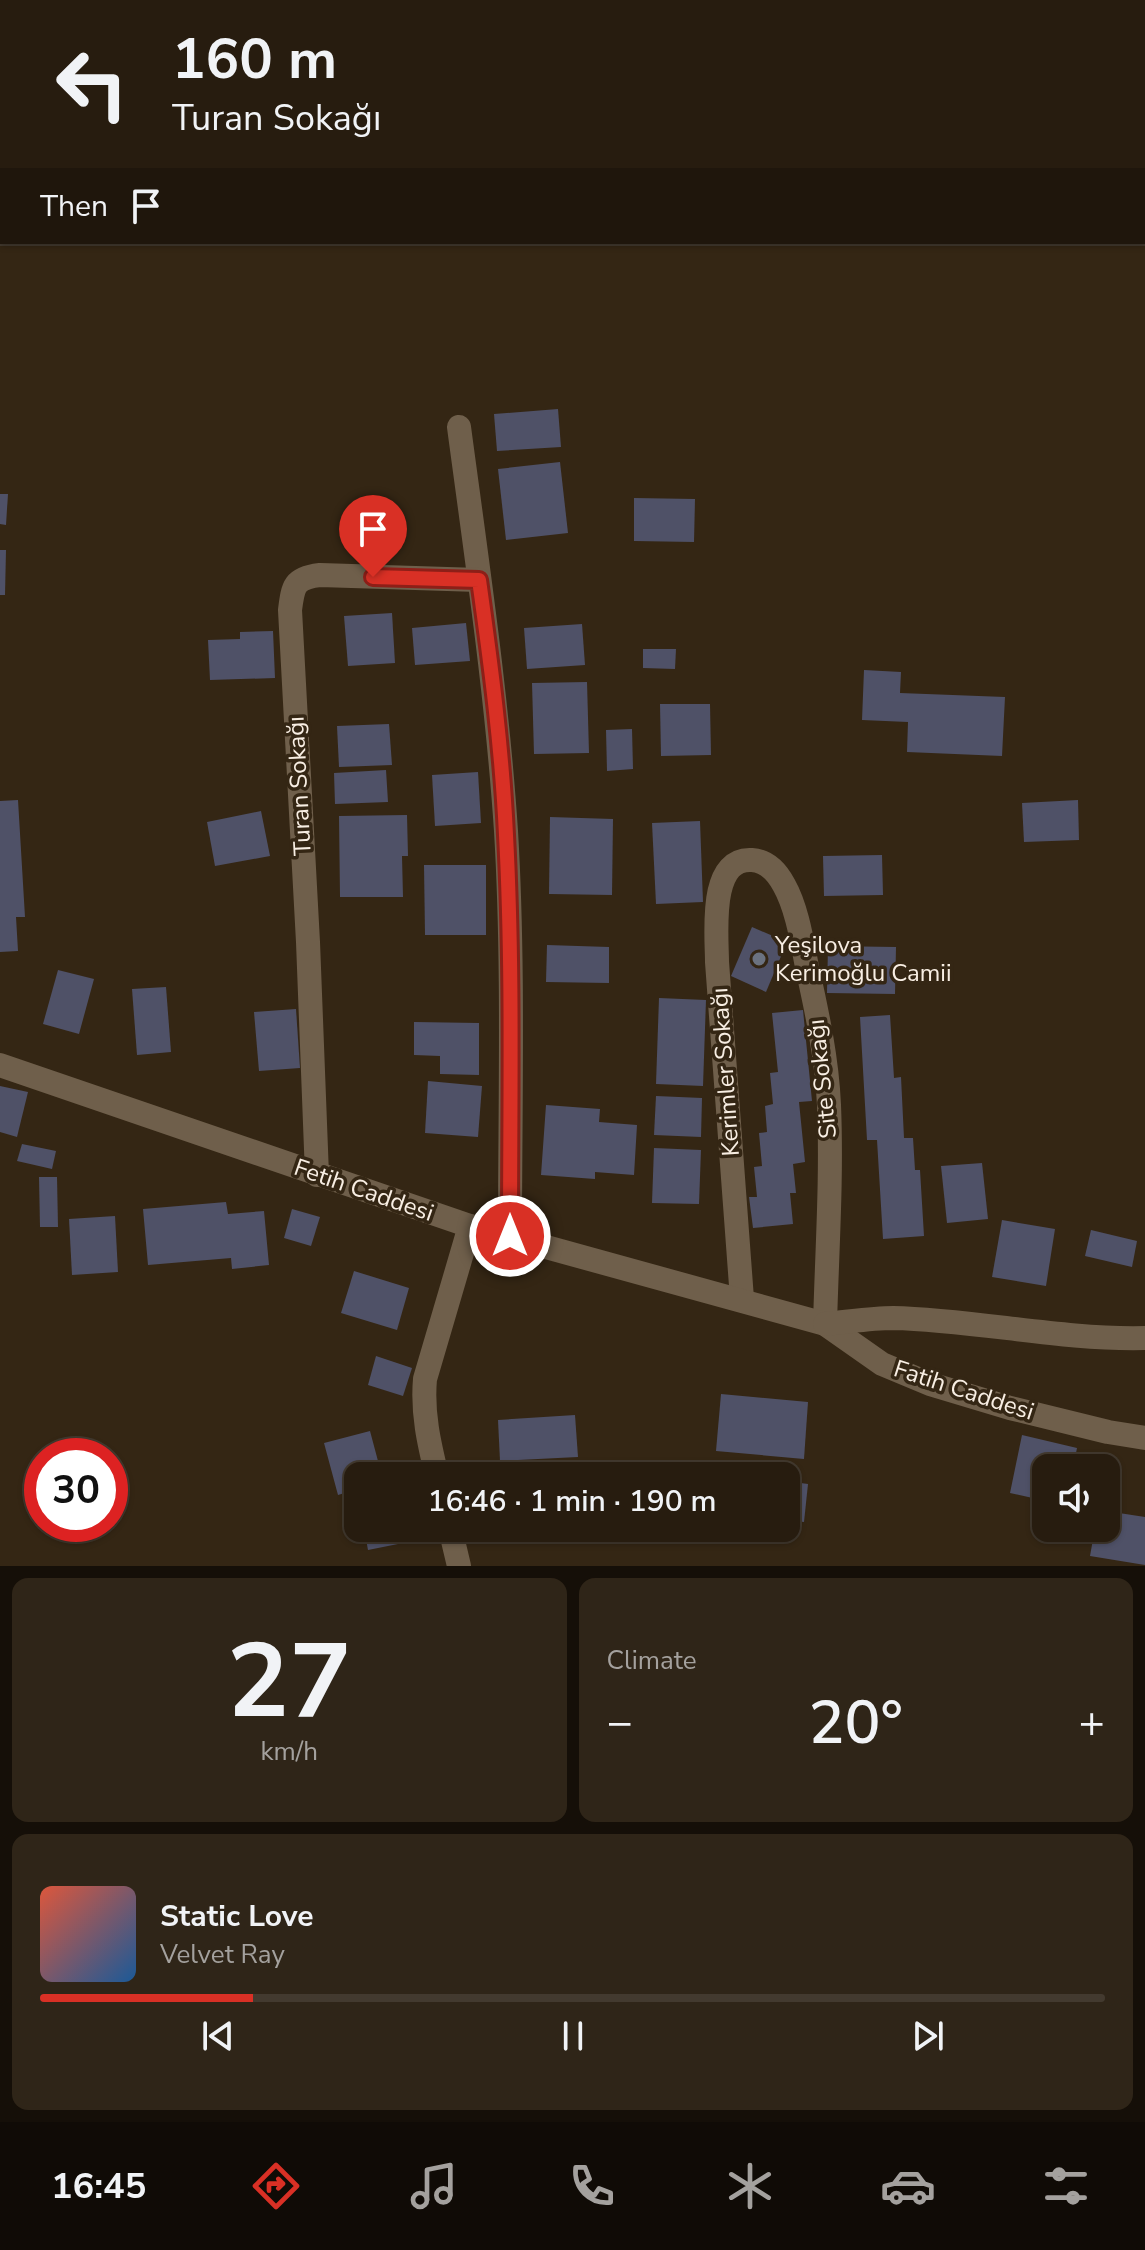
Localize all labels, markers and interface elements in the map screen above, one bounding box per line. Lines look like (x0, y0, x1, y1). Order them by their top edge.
text: 160 m (172, 21, 337, 98)
icon: left (40, 32, 144, 136)
text: Turan Sokağı (172, 94, 381, 143)
icon: arrive (124, 184, 168, 228)
text: Then (40, 186, 108, 227)
pin (339, 495, 407, 577)
icon: arrive (351, 507, 395, 551)
street label: Turan Sokağı (279, 716, 319, 856)
place label: Yeşilova Kerimoğlu Camii (774, 929, 952, 989)
marker: Yeşilova Kerimoğlu Camii (750, 950, 768, 968)
street label: Kerimler Sokağı (703, 987, 747, 1157)
street label: Site Sokağı (800, 1018, 844, 1140)
street label: Fetih Caddesi (290, 1151, 438, 1229)
position arrow (468, 1194, 552, 1278)
street label: Fatih Caddesi (890, 1352, 1038, 1428)
speed limit sign: 30 (24, 1438, 128, 1542)
map controls (1032, 1454, 1120, 1542)
button: sound (1032, 1454, 1120, 1542)
text: 16:46 · 1 min · 190 m (427, 1481, 717, 1522)
text: 27 (227, 1611, 352, 1753)
text: Climate (607, 1643, 697, 1678)
text: 20° (809, 1682, 903, 1764)
text: − (607, 1693, 633, 1753)
text: + (1079, 1693, 1105, 1753)
text: km/h (261, 1734, 318, 1769)
text: Static Love (160, 1896, 314, 1937)
text: Velvet Ray (160, 1937, 285, 1972)
icon: previous (196, 2014, 240, 2058)
icon: pause (551, 2014, 595, 2058)
icon: next (906, 2014, 950, 2058)
icon: directions (248, 2158, 304, 2214)
icon: music (406, 2158, 462, 2214)
icon: phone (564, 2158, 620, 2214)
icon: climate (722, 2158, 778, 2214)
icon: car (880, 2158, 936, 2214)
icon: filters (1038, 2158, 1094, 2214)
text: 16:45 (51, 2162, 146, 2211)

